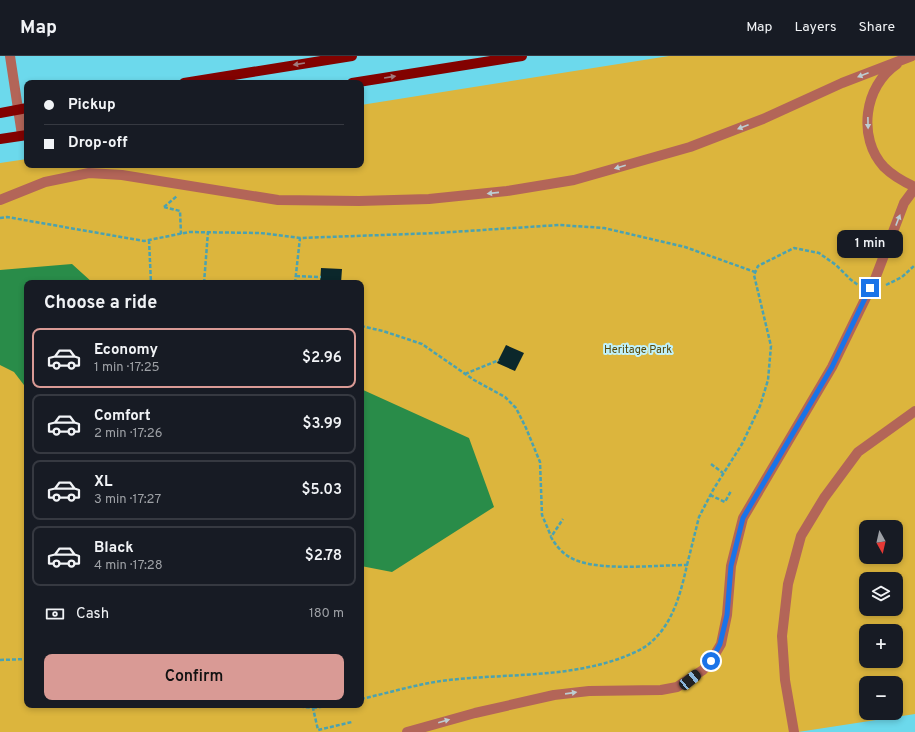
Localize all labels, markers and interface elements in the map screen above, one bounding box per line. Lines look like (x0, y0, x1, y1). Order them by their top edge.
text: Map (20, 16, 57, 40)
text: Map (746, 19, 772, 36)
text: Layers (794, 19, 836, 36)
text: Share (858, 19, 895, 36)
one-way arrow (293, 62, 305, 68)
one-way arrow (856, 73, 868, 79)
one-way arrow (384, 74, 396, 80)
text: Pickup (68, 96, 116, 115)
one-way arrow (864, 117, 871, 129)
one-way arrow (737, 125, 749, 131)
text: Drop-off (68, 134, 128, 153)
one-way arrow (614, 164, 626, 170)
one-way arrow (487, 189, 499, 196)
one-way arrow (895, 213, 901, 225)
callout: 1 min (837, 230, 903, 258)
text: 1 min (855, 236, 885, 252)
route end (861, 279, 879, 297)
text: Choose a ride (44, 292, 157, 315)
icon: car (46, 340, 82, 376)
text: Economy (94, 341, 158, 360)
park label: Heritage Park (604, 343, 672, 357)
text: $2.96 (302, 349, 342, 368)
text: 1 min · 17:25 (94, 360, 160, 376)
icon: car (46, 406, 82, 442)
text: Comfort (94, 407, 151, 426)
text: $3.99 (302, 415, 342, 434)
text: 2 min · 17:26 (94, 426, 162, 442)
icon: car (46, 472, 82, 508)
text: XL (94, 473, 112, 492)
text: $5.03 (301, 481, 342, 500)
text: 3 min · 17:27 (94, 492, 161, 508)
north arrow (859, 520, 903, 564)
map controls (859, 520, 903, 720)
icon: car (46, 538, 82, 574)
text: Black (94, 539, 134, 558)
text: $2.78 (305, 547, 342, 566)
text: 4 min · 17:28 (94, 558, 163, 574)
button: layers (859, 572, 903, 616)
icon: cash (44, 603, 66, 625)
text: Cash (76, 605, 109, 624)
text: 180 m (309, 606, 344, 622)
button: + (859, 624, 903, 668)
route start (702, 652, 720, 670)
button: Confirm (44, 654, 344, 700)
car (677, 668, 703, 692)
button: − (859, 676, 903, 720)
one-way arrow (565, 690, 577, 696)
one-way arrow (438, 718, 451, 724)

